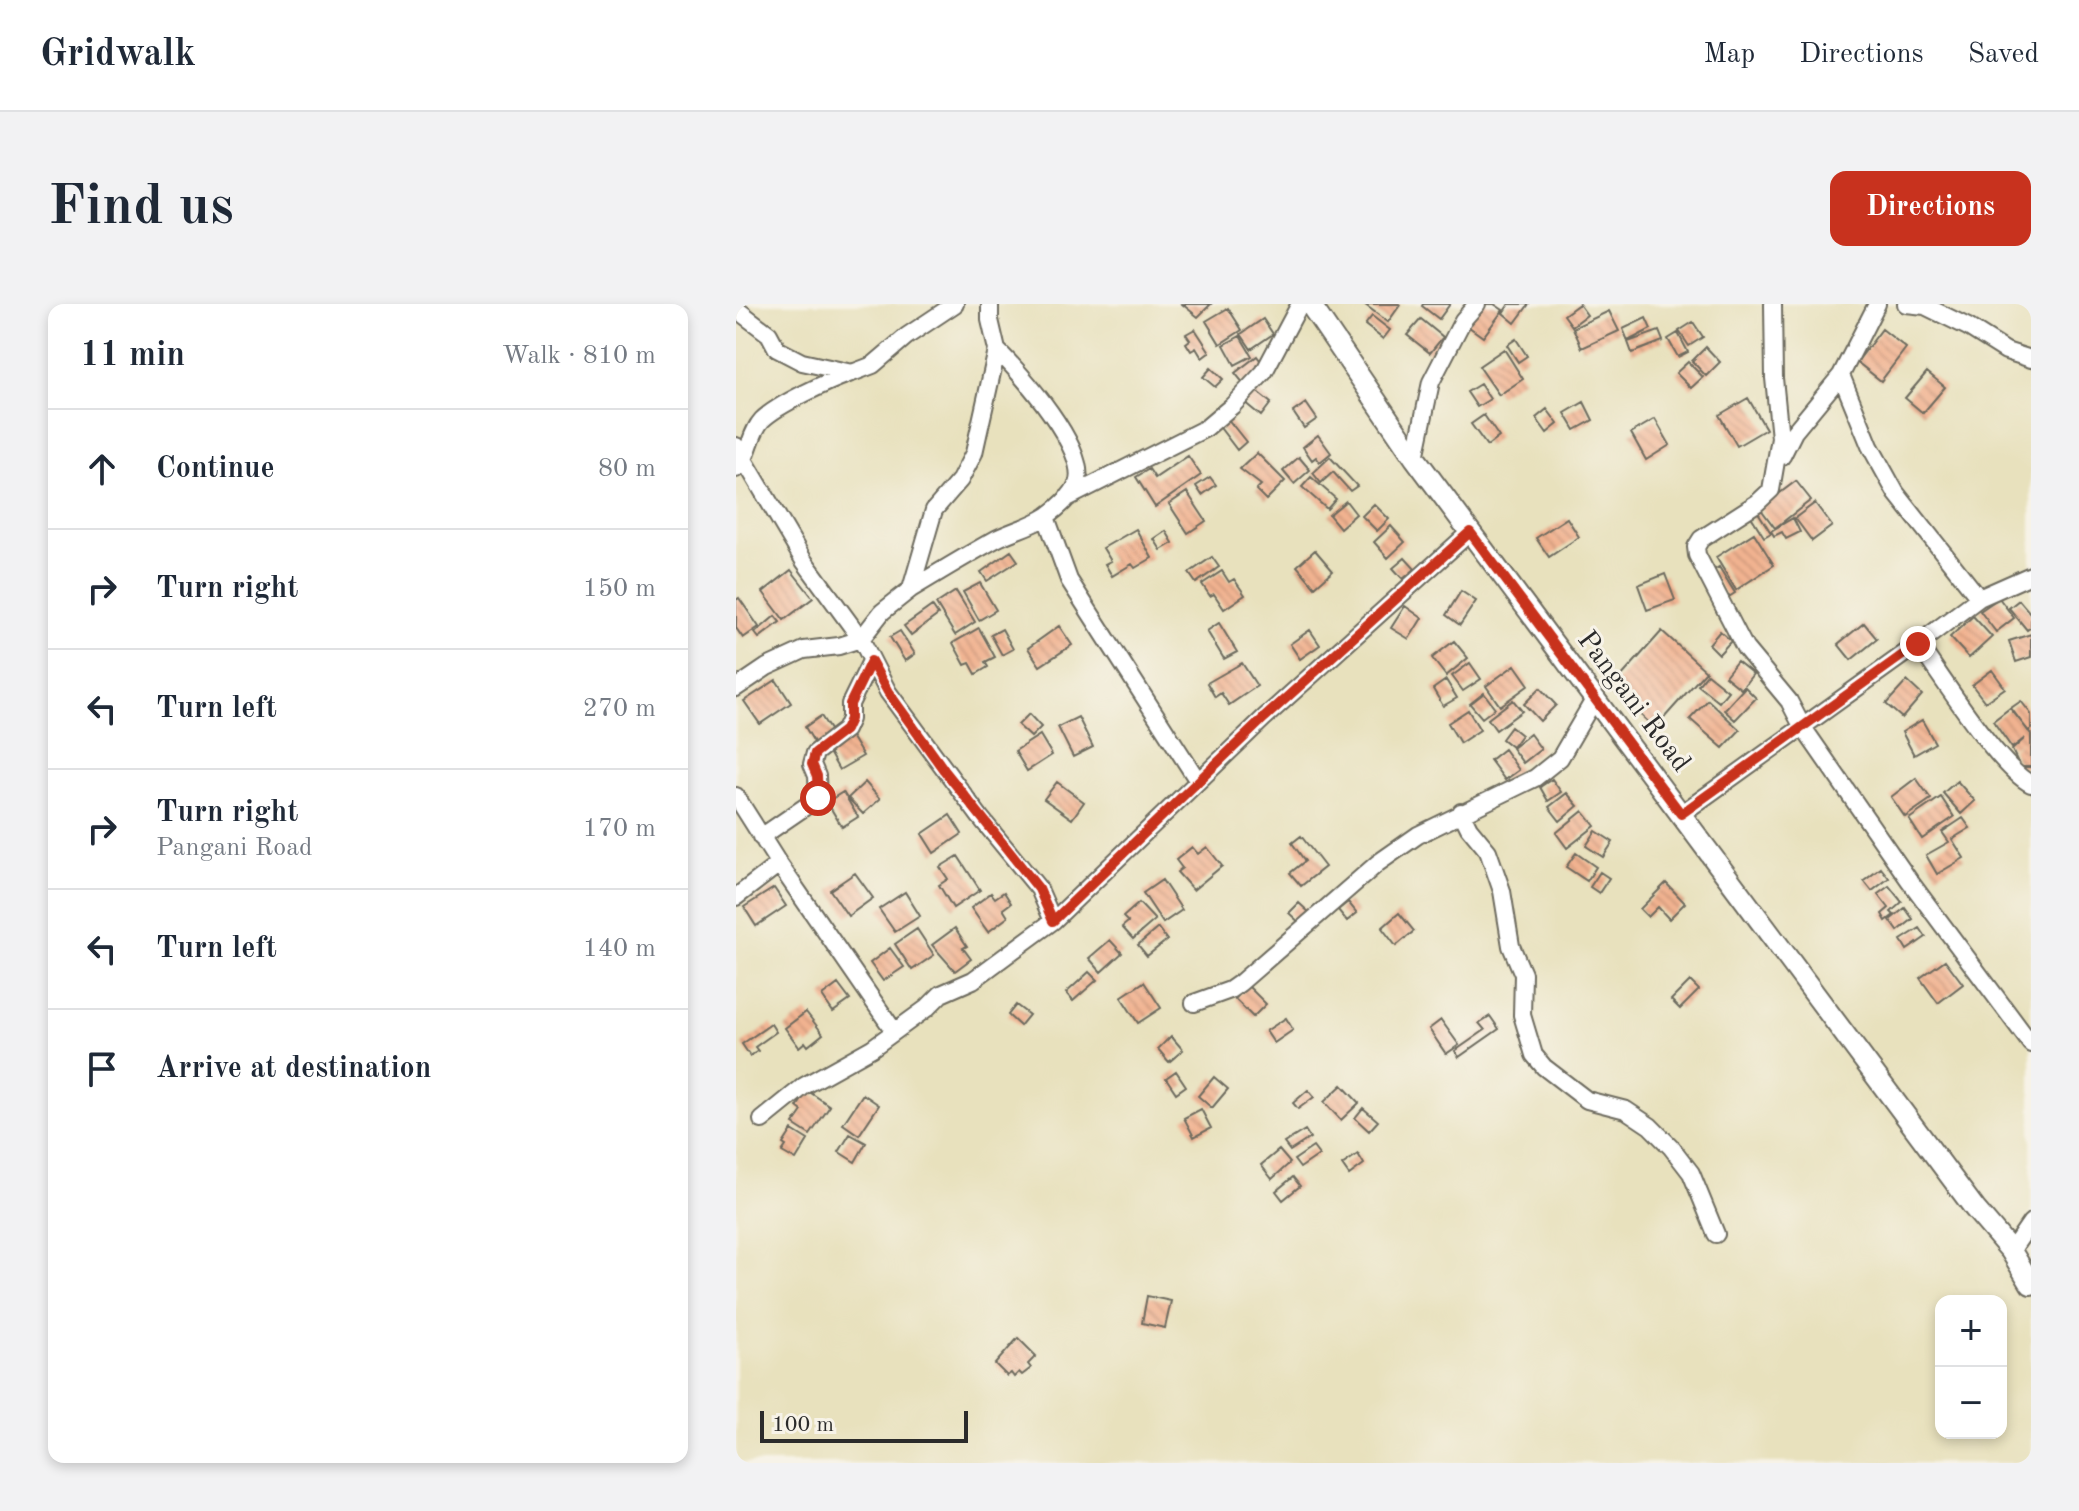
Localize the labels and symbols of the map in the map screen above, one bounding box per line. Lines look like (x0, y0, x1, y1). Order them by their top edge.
street label: Pangani Road (1571, 626, 1695, 778)
route end (1900, 626, 1936, 662)
route start (800, 780, 836, 816)
scale bar (760, 1407, 968, 1443)

